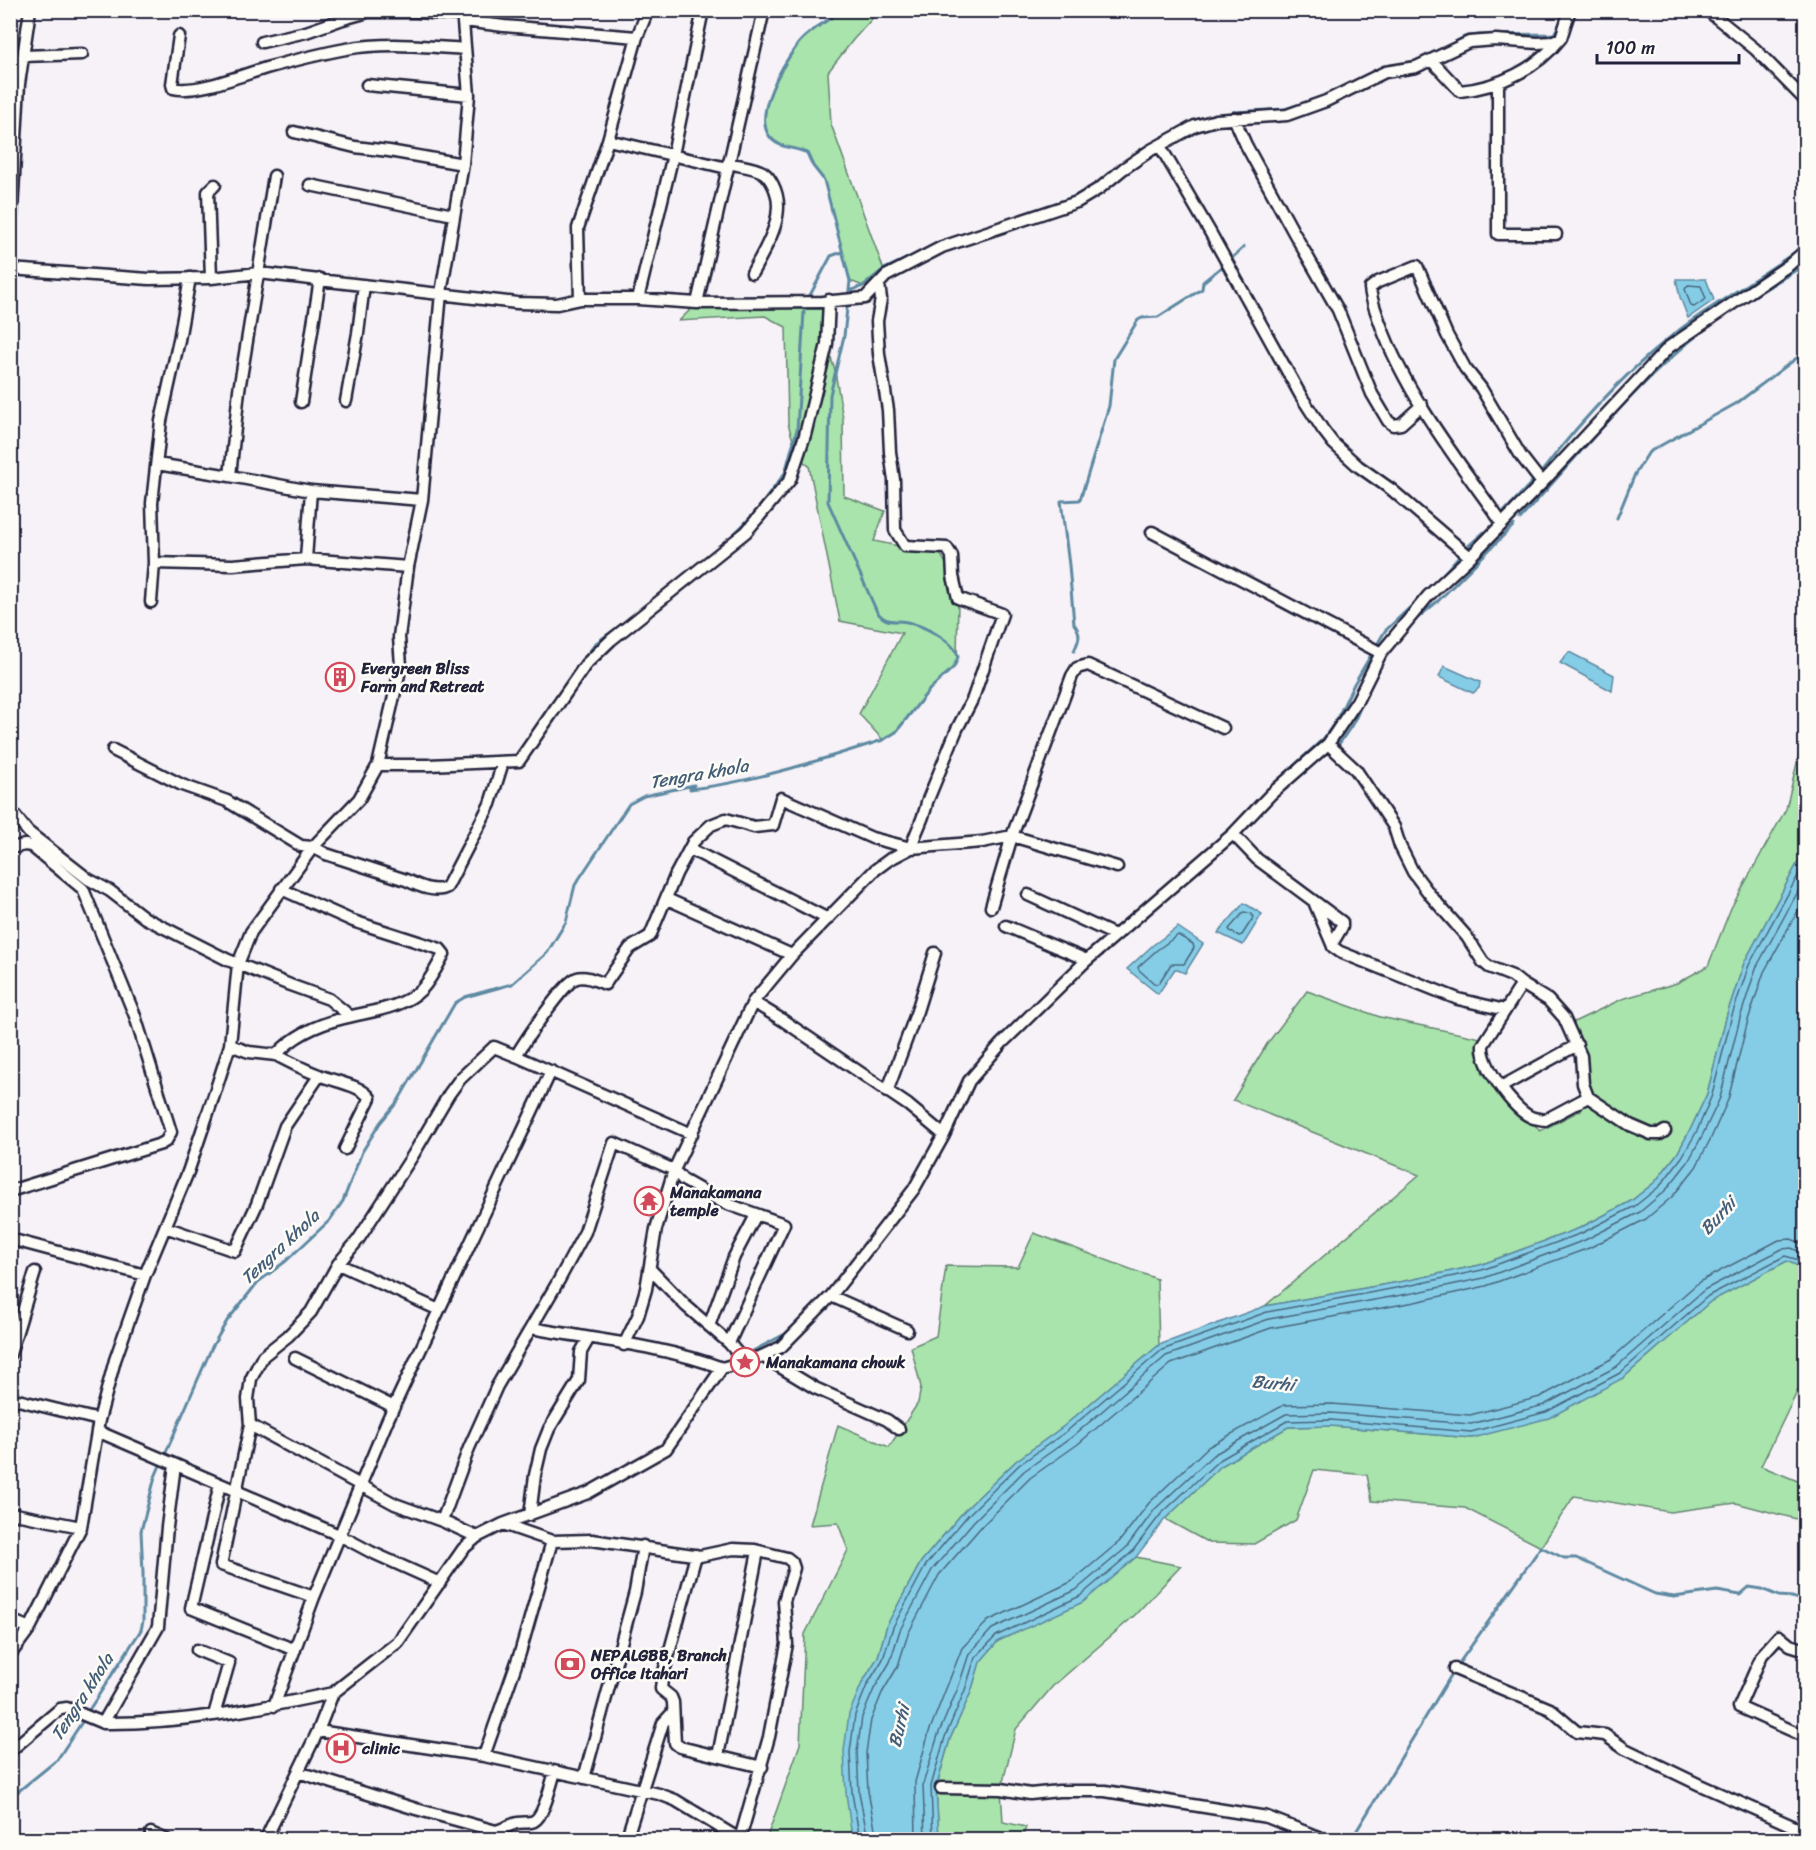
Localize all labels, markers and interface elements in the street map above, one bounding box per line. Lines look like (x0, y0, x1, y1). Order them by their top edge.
scale bar (1597, 27, 1740, 65)
text: 100 m (1606, 32, 1655, 64)
place label: Evergreen Bliss Farm and Retreat (360, 654, 484, 701)
building icon: Evergreen Bliss Farm and Retreat (324, 661, 356, 693)
water label: Tengra khola (647, 749, 753, 798)
place label: Manakamana temple (669, 1178, 762, 1225)
temple icon: Manakamana temple (633, 1185, 665, 1217)
water label: Burhi (1692, 1186, 1747, 1243)
water label: Tengra khola (233, 1200, 329, 1293)
place icon: Manakamana chowk (729, 1346, 761, 1378)
place label: Manakamana chowk (765, 1348, 906, 1377)
water label: Burhi (1250, 1365, 1300, 1401)
place label: NEPALGBB, Branch Office Itahari (590, 1641, 727, 1688)
water label: Tengra khola (41, 1645, 124, 1747)
bank icon: NEPALGBB, Branch Office Itahari (554, 1648, 586, 1680)
water label: Burhi (879, 1698, 920, 1750)
hospital icon: clinic (325, 1732, 357, 1764)
place label: clinic (361, 1734, 401, 1763)

